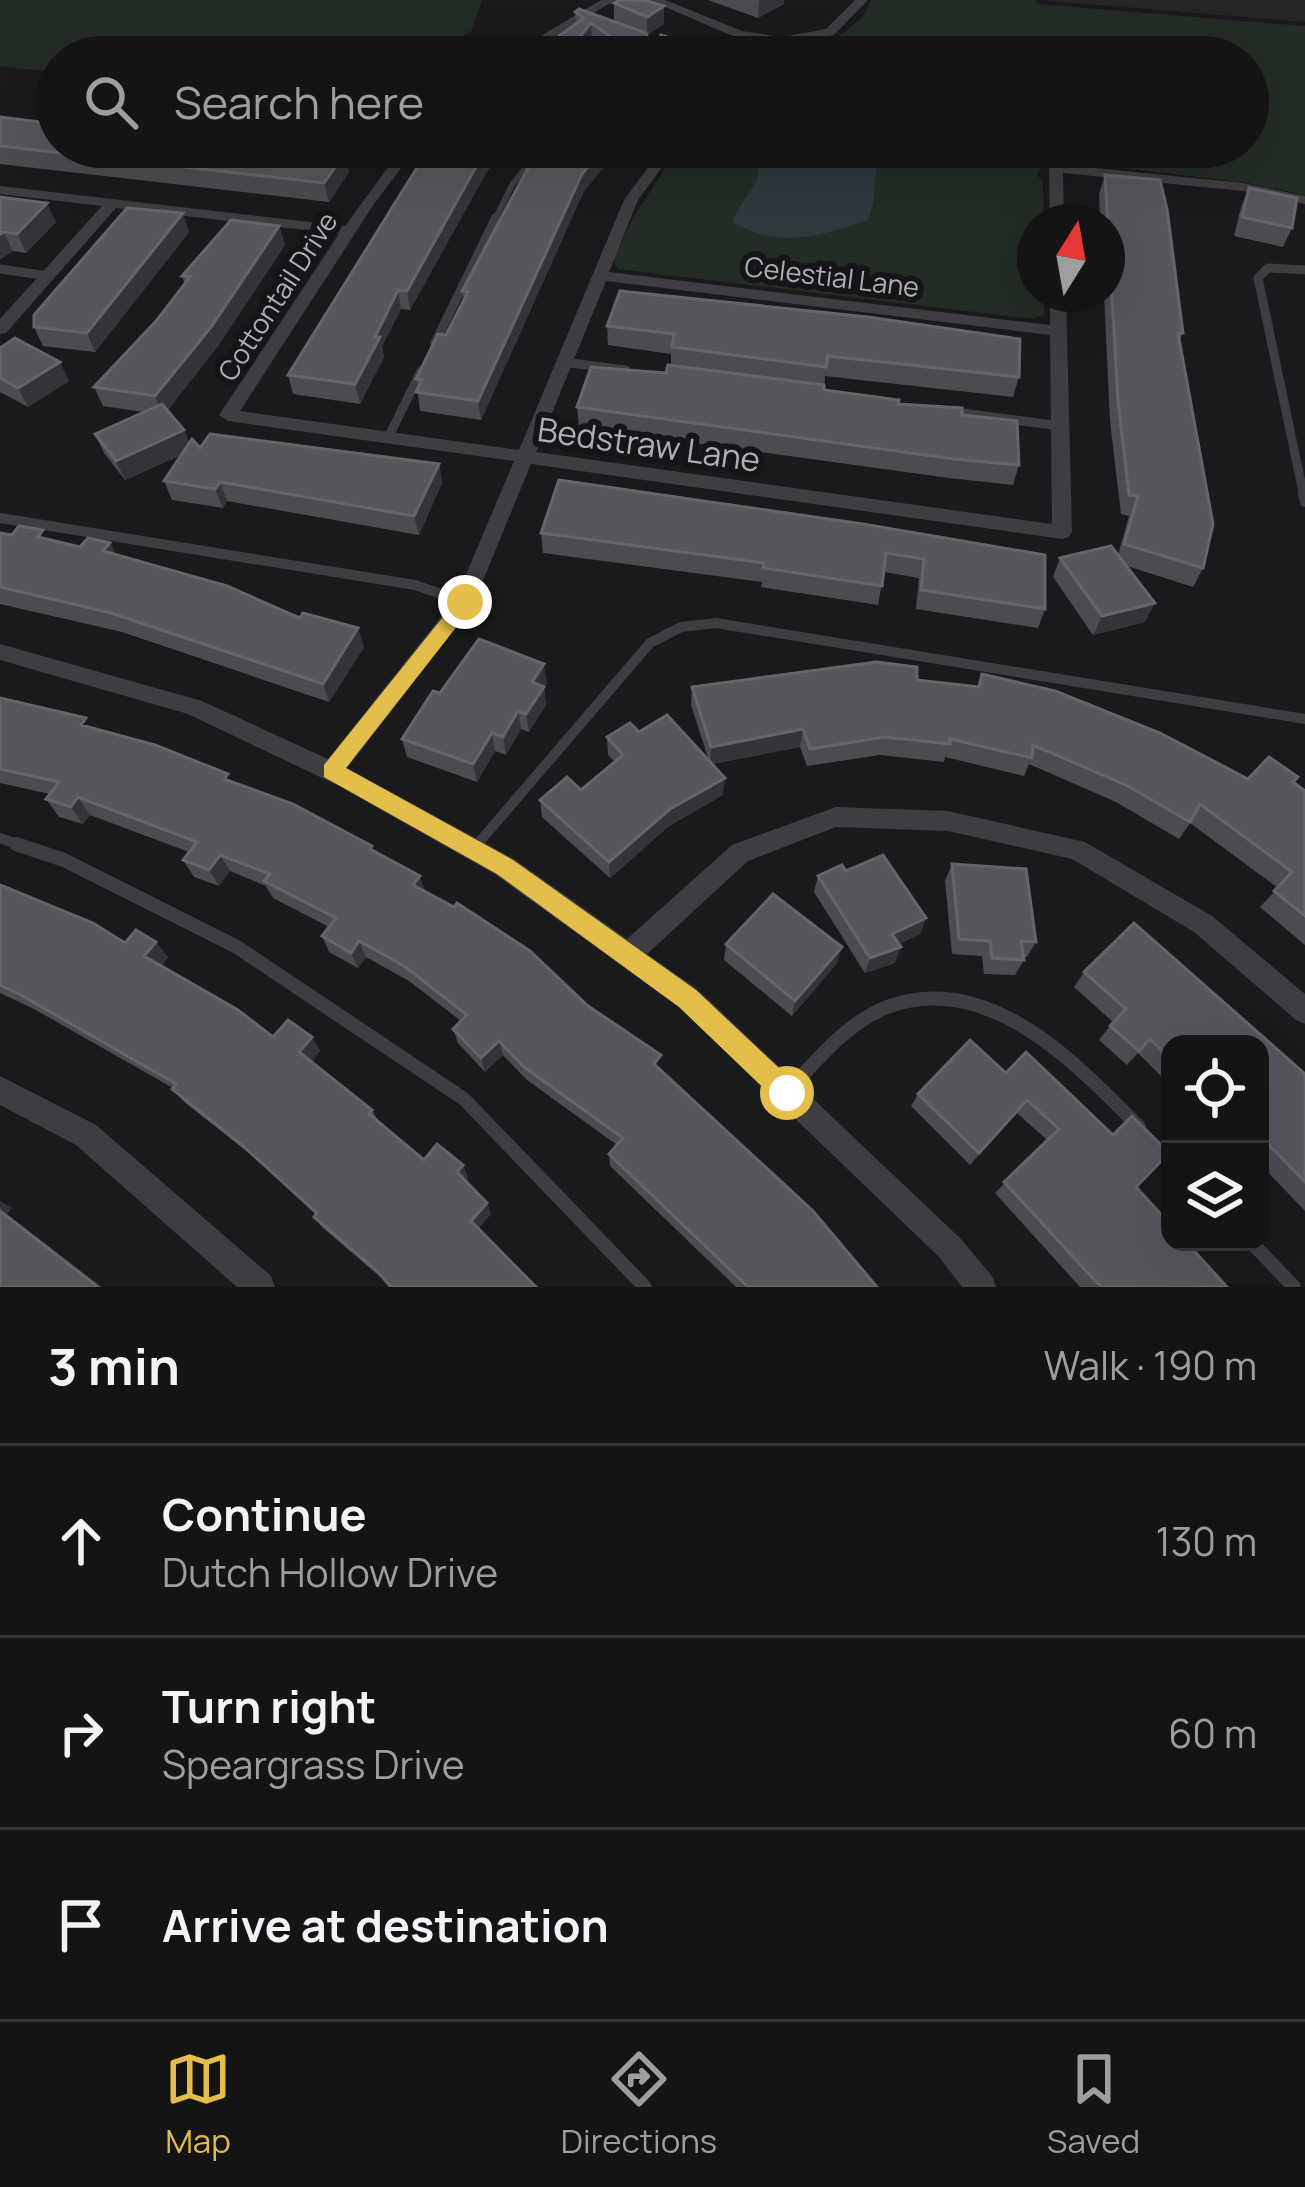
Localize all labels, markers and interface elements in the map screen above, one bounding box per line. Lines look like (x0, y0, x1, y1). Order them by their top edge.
search box (36, 36, 1269, 168)
icon: search (78, 69, 144, 135)
text: Search here (174, 71, 424, 133)
street label: Cottontail Drive (209, 204, 345, 388)
north arrow (1017, 204, 1125, 312)
street label: Celestial Lane (743, 247, 921, 305)
street label: Bedstraw Lane (535, 406, 763, 482)
route end (438, 575, 492, 629)
map controls (1161, 1035, 1269, 1251)
button: locate (1161, 1035, 1269, 1143)
route start (760, 1066, 814, 1120)
button: layers (1161, 1143, 1269, 1251)
text: 3 min (48, 1331, 180, 1400)
text: Walk · 190 m (1044, 1338, 1257, 1392)
text: Continue (162, 1483, 367, 1545)
icon: ahead (48, 1508, 114, 1574)
text: 130 m (1156, 1514, 1257, 1568)
text: Dutch Hollow Drive (162, 1545, 498, 1599)
text: Turn right (162, 1675, 376, 1737)
icon: right (48, 1700, 114, 1766)
text: 60 m (1168, 1706, 1257, 1760)
text: Speargrass Drive (162, 1737, 464, 1791)
icon: arrive (48, 1892, 114, 1958)
text: Arrive at destination (162, 1894, 609, 1956)
tab: Map (165, 2046, 231, 2163)
tab: Directions (561, 2046, 717, 2163)
tab: Saved (1047, 2046, 1140, 2163)

